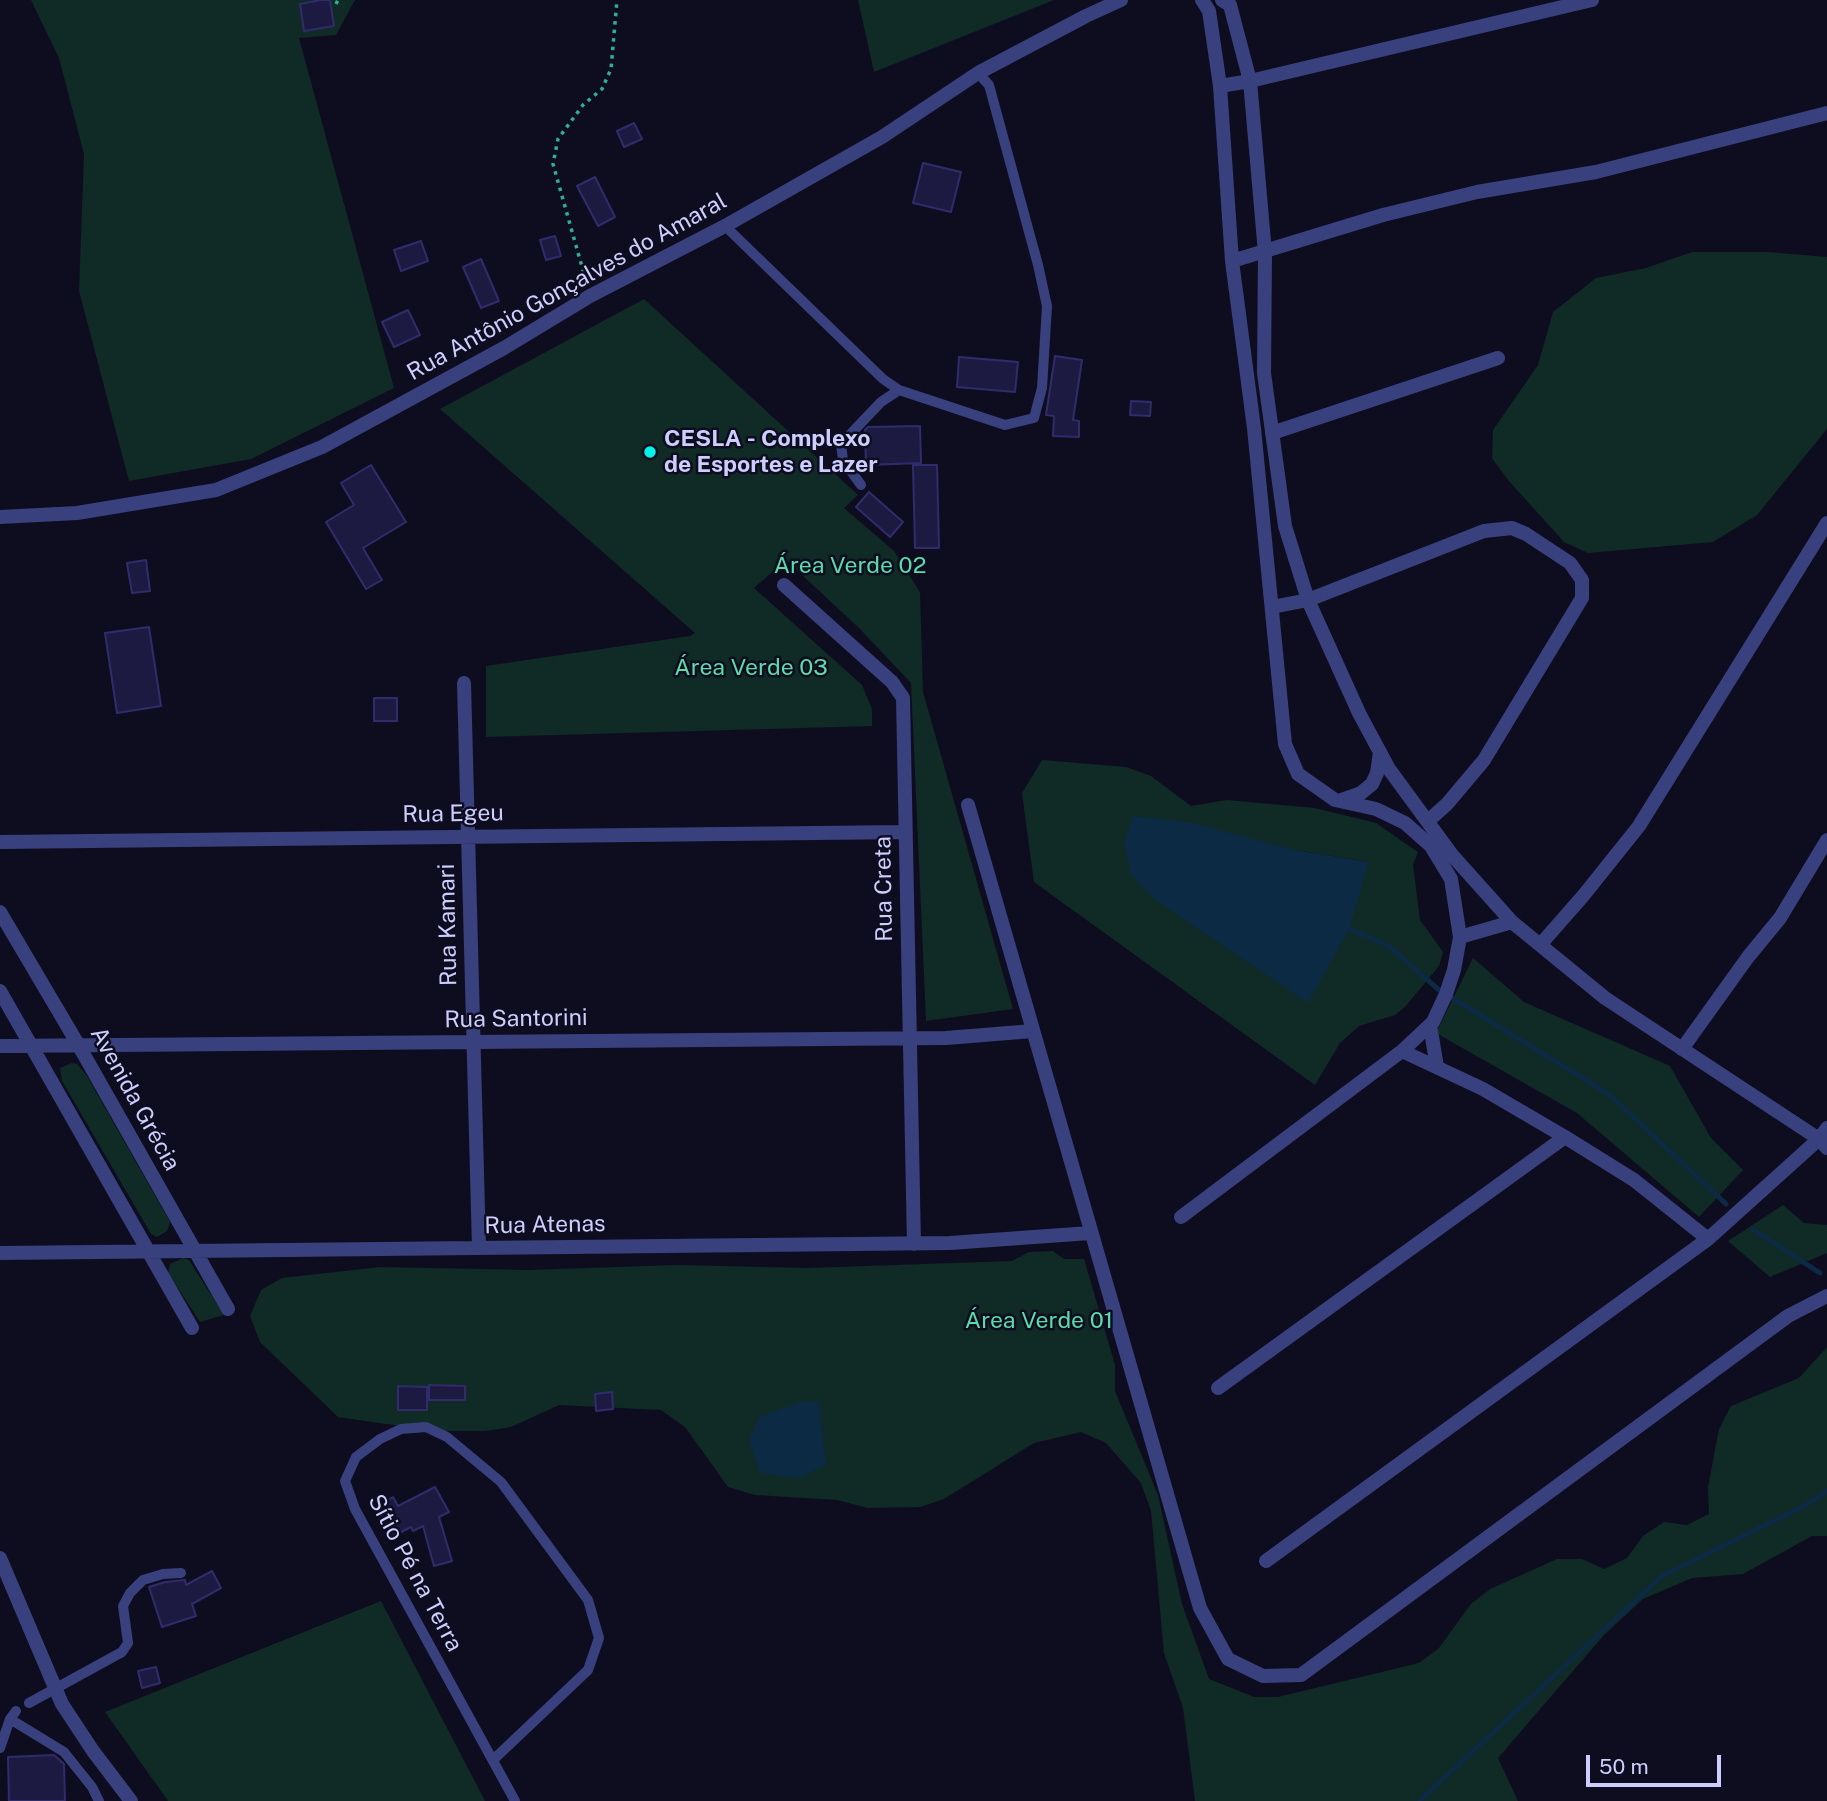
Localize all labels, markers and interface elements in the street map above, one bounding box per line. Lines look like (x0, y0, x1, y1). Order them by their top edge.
street label: Rua Antônio Gonçalves do Amaral (402, 187, 732, 387)
place label: CESLA - Complexo de Esportes e Lazer (664, 425, 878, 479)
marker: CESLA - Complexo de Esportes e Lazer (642, 444, 658, 460)
park label: Área Verde 02 (774, 552, 926, 580)
park label: Área Verde 03 (674, 654, 828, 682)
street label: Rua Egeu (402, 799, 504, 829)
street label: Rua Creta (869, 836, 899, 942)
street label: Rua Kamari (433, 864, 463, 986)
street label: Rua Santorini (444, 1004, 588, 1034)
street label: Avenida Grécia (84, 1022, 186, 1176)
street label: Rua Atenas (484, 1210, 606, 1240)
park label: Área Verde 01 (965, 1307, 1113, 1335)
street label: Sítio Pé na Terra (362, 1490, 468, 1656)
scale bar (1589, 1742, 1724, 1786)
text: 50 m (1599, 1754, 1649, 1779)

